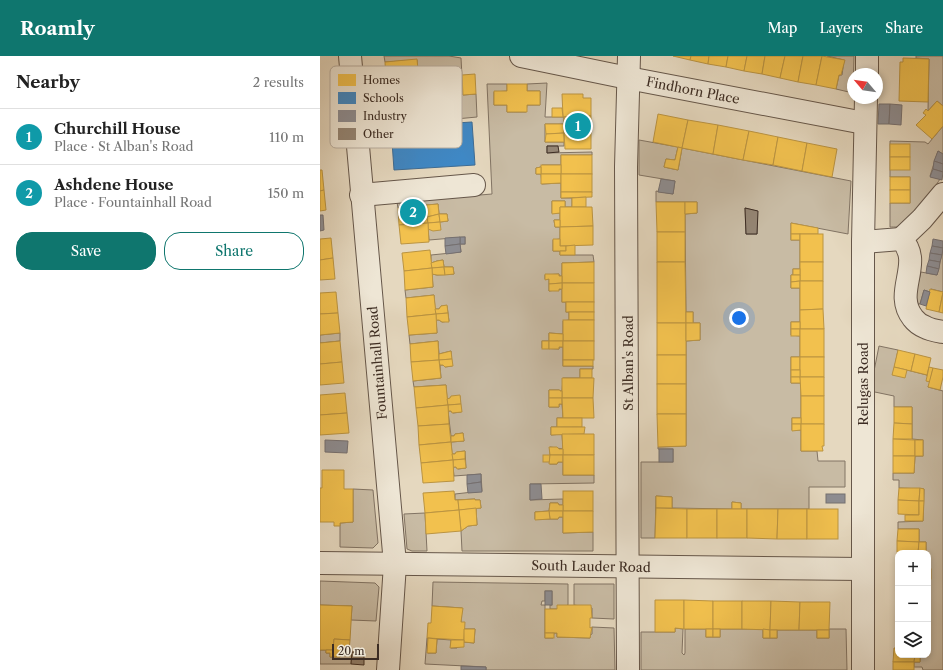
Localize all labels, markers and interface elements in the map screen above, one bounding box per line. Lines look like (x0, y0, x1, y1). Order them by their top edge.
text: Roamly (20, 17, 95, 40)
text: Map (767, 19, 797, 37)
text: Layers (819, 19, 863, 37)
text: Share (885, 19, 923, 37)
legend (330, 66, 462, 148)
north arrow (847, 68, 883, 104)
text: Nearby (16, 72, 80, 92)
text: Homes (363, 73, 400, 87)
street label: Findhorn Place (645, 73, 741, 107)
text: 2 results (253, 74, 304, 90)
text: Schools (363, 91, 404, 105)
text: Industry (363, 109, 408, 123)
pin: 1 (565, 111, 591, 141)
text: Churchill House (54, 119, 180, 138)
text: Other (363, 127, 394, 141)
text: 1 (26, 129, 32, 145)
text: 110 m (269, 129, 304, 145)
text: Place · St Alban's Road (54, 138, 193, 154)
text: Ashdene House (54, 175, 174, 194)
text: 2 (25, 185, 33, 201)
text: 150 m (268, 185, 304, 201)
text: Place · Fountainhall Road (54, 194, 212, 210)
pin: 2 (400, 197, 426, 227)
button: Save (16, 232, 156, 270)
button: Share (164, 232, 304, 270)
street label: Fountainhall Road (364, 305, 390, 420)
your location (729, 308, 749, 328)
street label: St Alban's Road (620, 315, 636, 411)
street label: Relugas Road (855, 342, 871, 426)
map controls (895, 550, 931, 658)
button: + (895, 550, 931, 586)
street label: South Lauder Road (531, 557, 651, 575)
button: − (895, 586, 931, 622)
button: layers (895, 622, 931, 658)
scale bar (332, 642, 379, 661)
text: 20 m (338, 644, 364, 658)

